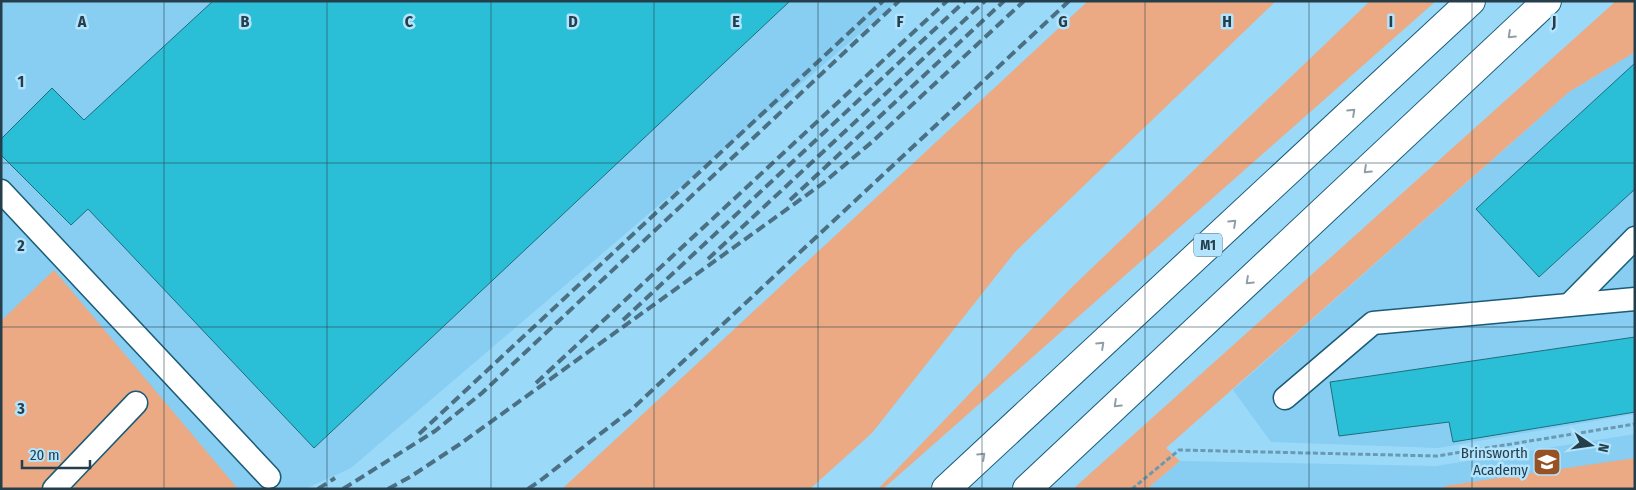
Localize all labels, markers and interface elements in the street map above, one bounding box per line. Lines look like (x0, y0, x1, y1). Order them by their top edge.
text: A (77, 12, 87, 31)
text: B (241, 12, 250, 31)
text: C (405, 12, 414, 31)
text: D (568, 12, 578, 31)
text: E (732, 12, 740, 31)
text: F (896, 12, 904, 31)
text: G (1058, 12, 1068, 31)
text: H (1222, 12, 1232, 31)
text: I (1389, 12, 1393, 31)
text: J (1551, 12, 1556, 31)
one-way arrow (1508, 29, 1517, 38)
text: 1 (18, 72, 24, 91)
one-way arrow (1346, 109, 1355, 118)
one-way arrow (1364, 164, 1373, 173)
one-way arrow (1227, 220, 1236, 229)
road number: M1 (1194, 234, 1222, 256)
text: 2 (16, 236, 25, 255)
one-way arrow (1245, 275, 1254, 284)
one-way arrow (1095, 342, 1104, 351)
one-way arrow (1114, 398, 1123, 407)
text: 3 (16, 399, 25, 418)
north arrow (1566, 420, 1616, 470)
scale bar (22, 438, 90, 470)
text: N (1594, 442, 1612, 454)
place label: Brinsworth Academy (1461, 444, 1528, 479)
text: 20 m (30, 446, 60, 464)
school or university icon: Brinsworth Academy (1532, 447, 1562, 477)
one-way arrow (976, 453, 985, 462)

